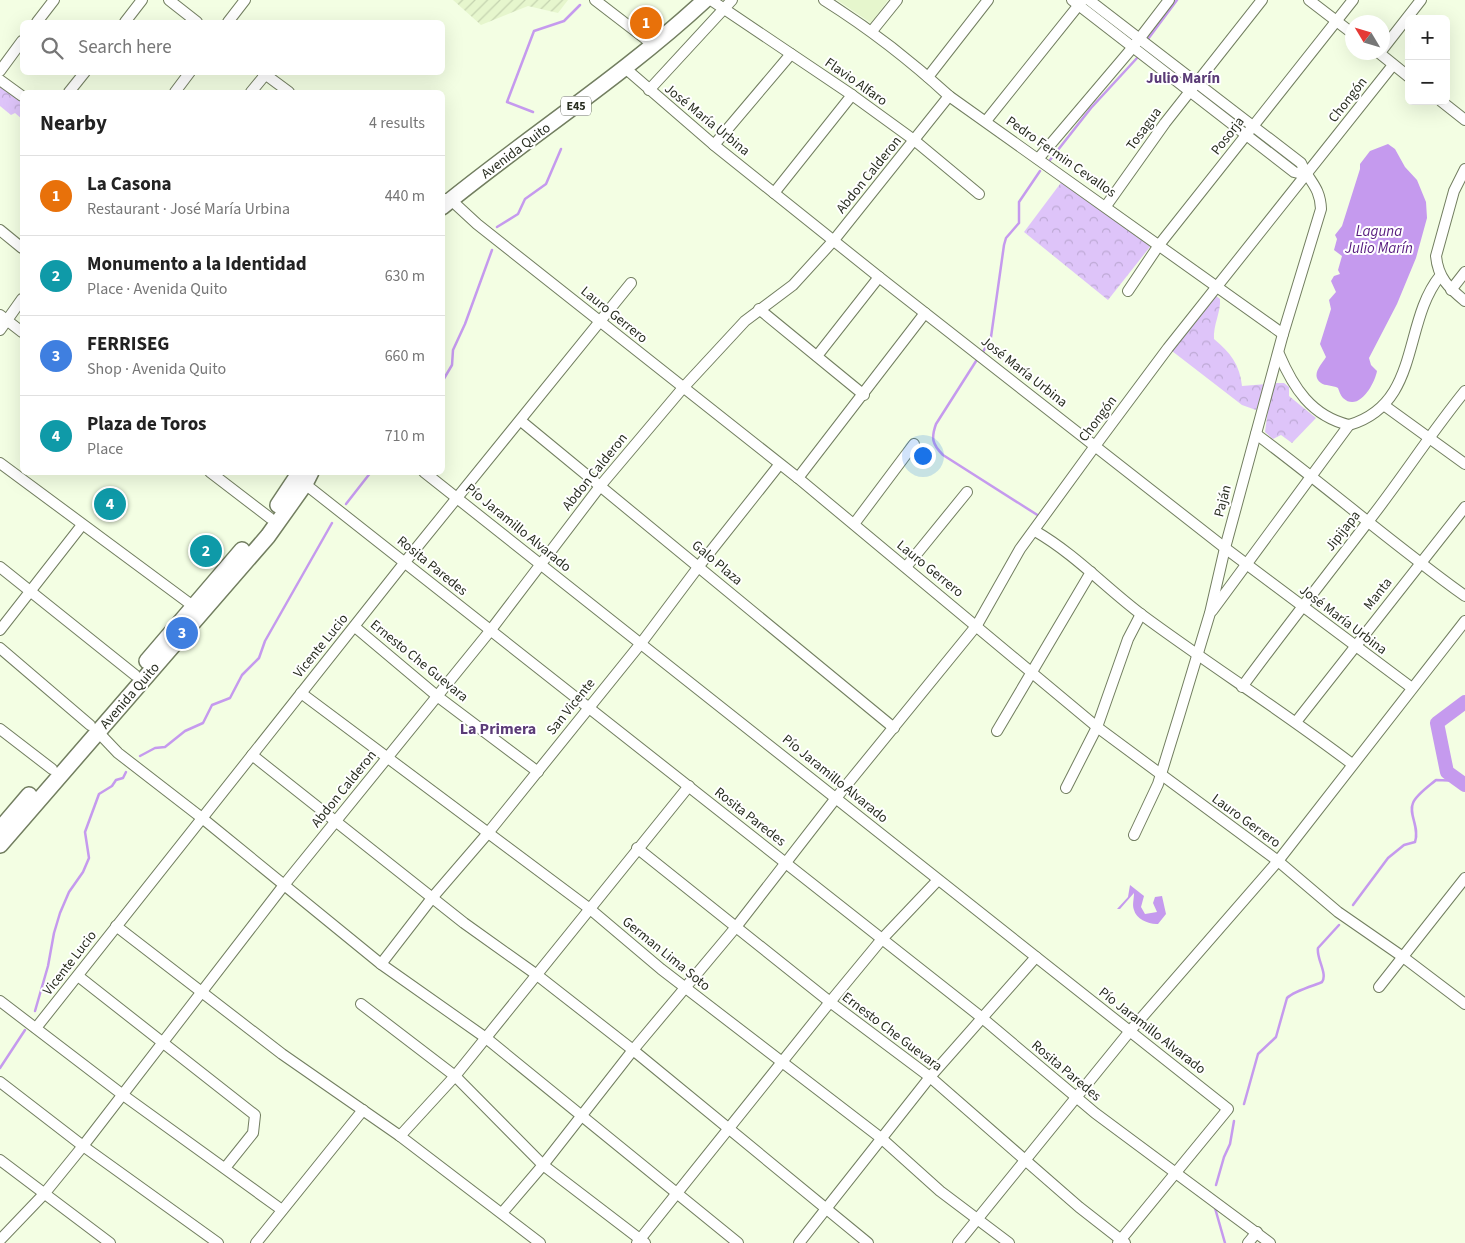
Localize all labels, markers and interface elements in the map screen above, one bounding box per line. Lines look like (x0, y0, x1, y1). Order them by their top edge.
pin: 1 (630, 4, 662, 42)
north arrow (1345, 15, 1390, 60)
map controls (1405, 15, 1450, 105)
button: + (1405, 15, 1450, 60)
search box (20, 20, 445, 75)
icon: search (38, 34, 66, 62)
text: Search here (78, 34, 172, 61)
street label: Flavio Alfaro (821, 53, 891, 111)
button: − (1405, 60, 1450, 105)
district label: Julio Marín (1146, 68, 1220, 89)
street label: Chongón (1324, 73, 1372, 127)
street label: José María Urbina (660, 79, 754, 161)
road number: E45 (561, 96, 591, 115)
street label: Tosagua (1122, 103, 1166, 155)
text: Nearby (40, 108, 107, 138)
street label: Pedro Fermin Cevallos (1002, 111, 1120, 203)
text: 4 results (369, 112, 425, 134)
street label: Posorja (1207, 113, 1249, 159)
street label: Avenida Quito (477, 118, 555, 184)
street label: Abdon Calderon (832, 132, 906, 218)
text: La Casona (87, 171, 172, 198)
text: 1 (52, 185, 60, 207)
text: 440 m (385, 185, 425, 207)
text: Restaurant · José María Urbina (87, 198, 290, 220)
water label: Laguna Julio Marín (1344, 221, 1413, 259)
text: Monumento a la Identidad (87, 251, 307, 278)
text: 2 (52, 265, 60, 287)
text: 630 m (385, 265, 425, 287)
text: Place · Avenida Quito (87, 278, 227, 300)
street label: Lauro Gerrero (576, 282, 652, 348)
text: FERRISEG (87, 331, 169, 358)
street label: José María Urbina (976, 332, 1072, 412)
text: 3 (52, 345, 60, 367)
text: 660 m (385, 345, 425, 367)
text: Shop · Avenida Quito (87, 358, 226, 380)
street label: Chongón (1074, 392, 1122, 446)
text: Plaza de Toros (87, 411, 207, 438)
text: 4 (52, 425, 60, 447)
text: 710 m (385, 425, 425, 447)
street label: Abdon Calderon (558, 429, 632, 515)
text: Place (87, 438, 123, 460)
your location (910, 443, 936, 469)
street label: Pío Jaramillo Alvarado (461, 479, 575, 577)
street label: Paján (1209, 483, 1237, 519)
pin: 4 (94, 485, 126, 523)
street label: Jipijapa (1321, 507, 1365, 555)
street label: Rosita Paredes (392, 531, 472, 601)
pin: 2 (190, 532, 222, 570)
street label: Galo Plaza (687, 536, 747, 590)
street label: Lauro Gerrero (892, 536, 968, 602)
street label: Manta (1359, 574, 1397, 614)
street label: José María Urbina (1295, 580, 1391, 660)
street label: Vicente Lucio (289, 610, 353, 682)
pin: 3 (166, 614, 198, 652)
street label: Ernesto Che Guevara (366, 615, 472, 707)
street label: Avenida Quito (96, 658, 164, 734)
street label: San Vicente (542, 674, 600, 740)
district label: La Primera (460, 718, 536, 740)
street label: Pío Jaramillo Alvarado (778, 730, 892, 828)
street label: Abdon Calderon (307, 746, 381, 832)
street label: Rosita Paredes (710, 783, 790, 851)
street label: Lauro Gerrero (1207, 789, 1285, 853)
street label: German Lima Soto (618, 912, 714, 996)
street label: Vicente Lucio (38, 926, 102, 1000)
street label: Pío Jaramillo Alvarado (1094, 983, 1210, 1079)
street label: Ernesto Che Guevara (838, 988, 946, 1076)
street label: Rosita Paredes (1027, 1036, 1105, 1106)

